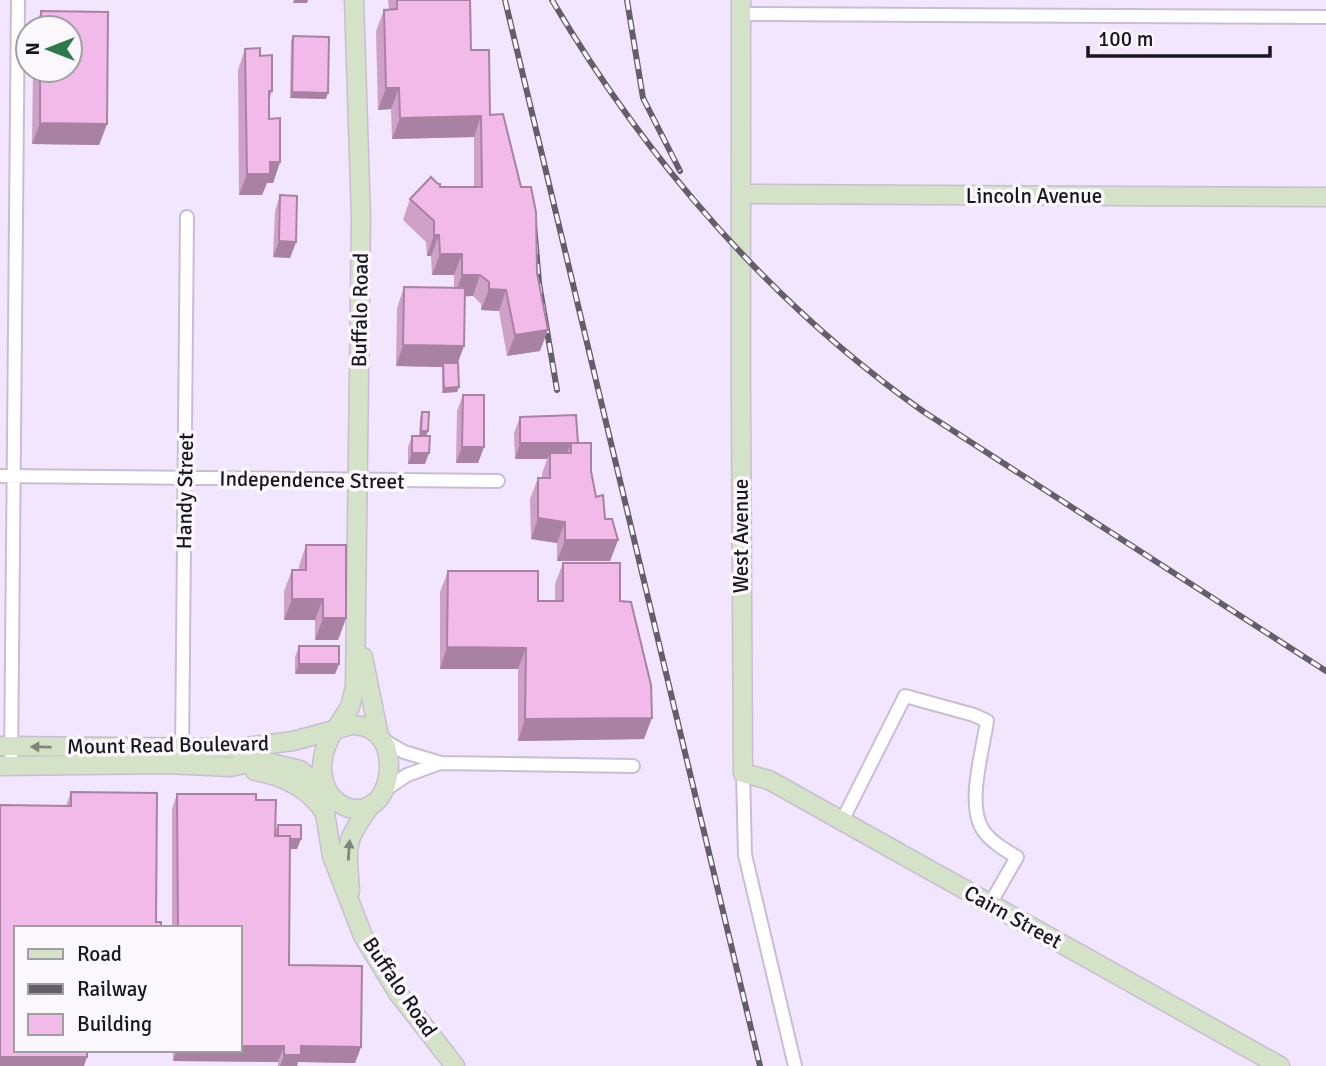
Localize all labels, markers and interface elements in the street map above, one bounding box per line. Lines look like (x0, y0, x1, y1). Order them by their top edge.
north arrow (14, 14, 84, 84)
scale bar (1088, 14, 1270, 58)
text: 100 m (1098, 26, 1153, 52)
text: N (21, 42, 45, 56)
street label: Lincoln Avenue (966, 183, 1102, 209)
street label: Buffalo Road (346, 252, 374, 368)
street label: Handy Street (171, 433, 199, 549)
street label: Independence Street (219, 465, 405, 495)
street label: West Avenue (728, 479, 754, 593)
street label: Mount Read Boulevard (67, 730, 269, 760)
one-way arrow (29, 741, 51, 753)
one-way arrow (344, 839, 355, 861)
street label: Cairn Street (960, 880, 1066, 954)
legend (14, 926, 242, 1052)
street label: Buffalo Road (357, 932, 443, 1042)
text: Road (77, 941, 122, 967)
text: Railway (77, 976, 147, 1002)
text: Building (77, 1011, 152, 1037)

